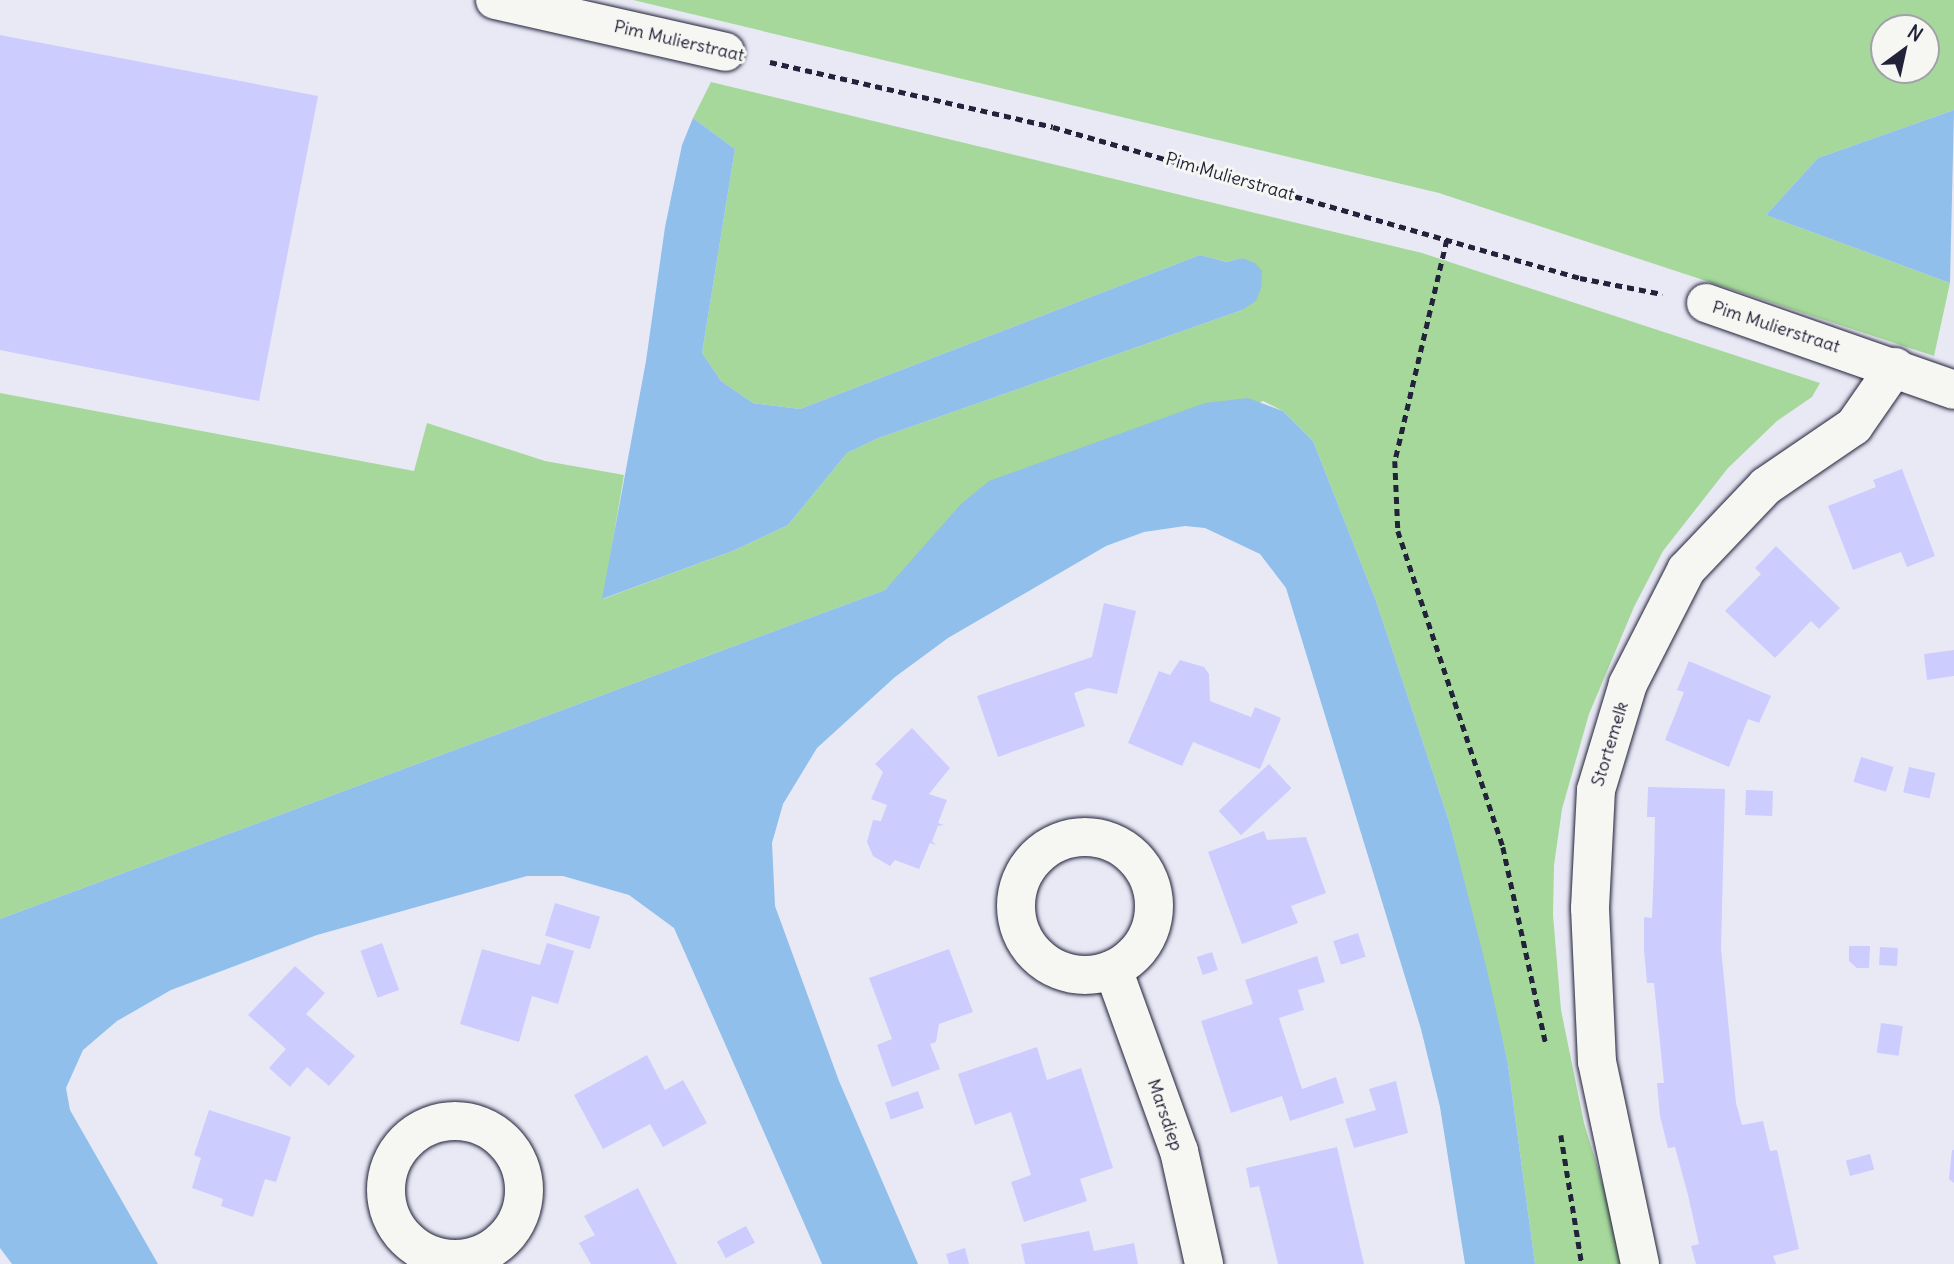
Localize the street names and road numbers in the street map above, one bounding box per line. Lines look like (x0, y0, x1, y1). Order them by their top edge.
street label: Pim Mulierstraat (612, 16, 746, 66)
street label: Pim Mulierstraat (1163, 148, 1297, 206)
street label: Pim Mulierstraat (1709, 296, 1843, 358)
street label: Stortemelk (1587, 699, 1633, 789)
street label: Marsdiep (1143, 1076, 1187, 1154)

